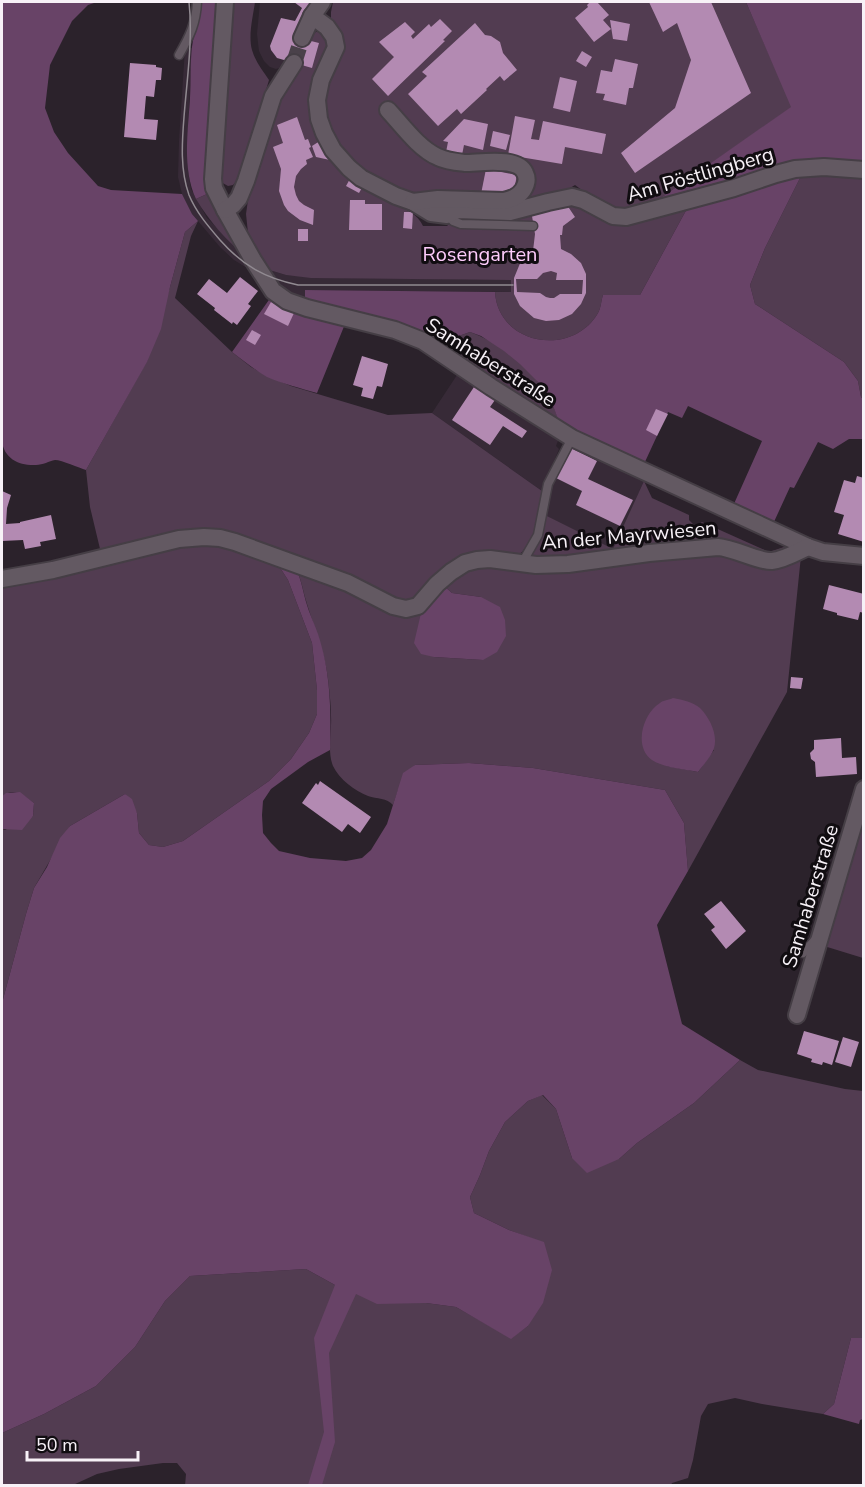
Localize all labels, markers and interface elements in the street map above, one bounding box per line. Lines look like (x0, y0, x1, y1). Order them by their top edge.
street label: Am Pöstlingberg (624, 141, 777, 208)
park label: Rosengarten (423, 241, 537, 268)
street label: Samhaberstraße (421, 312, 561, 413)
street label: An der Mayrwiesen (541, 514, 717, 557)
street label: Samhaberstraße (776, 821, 845, 971)
scale bar (27, 1424, 138, 1462)
text: 50 m (36, 1433, 78, 1457)

